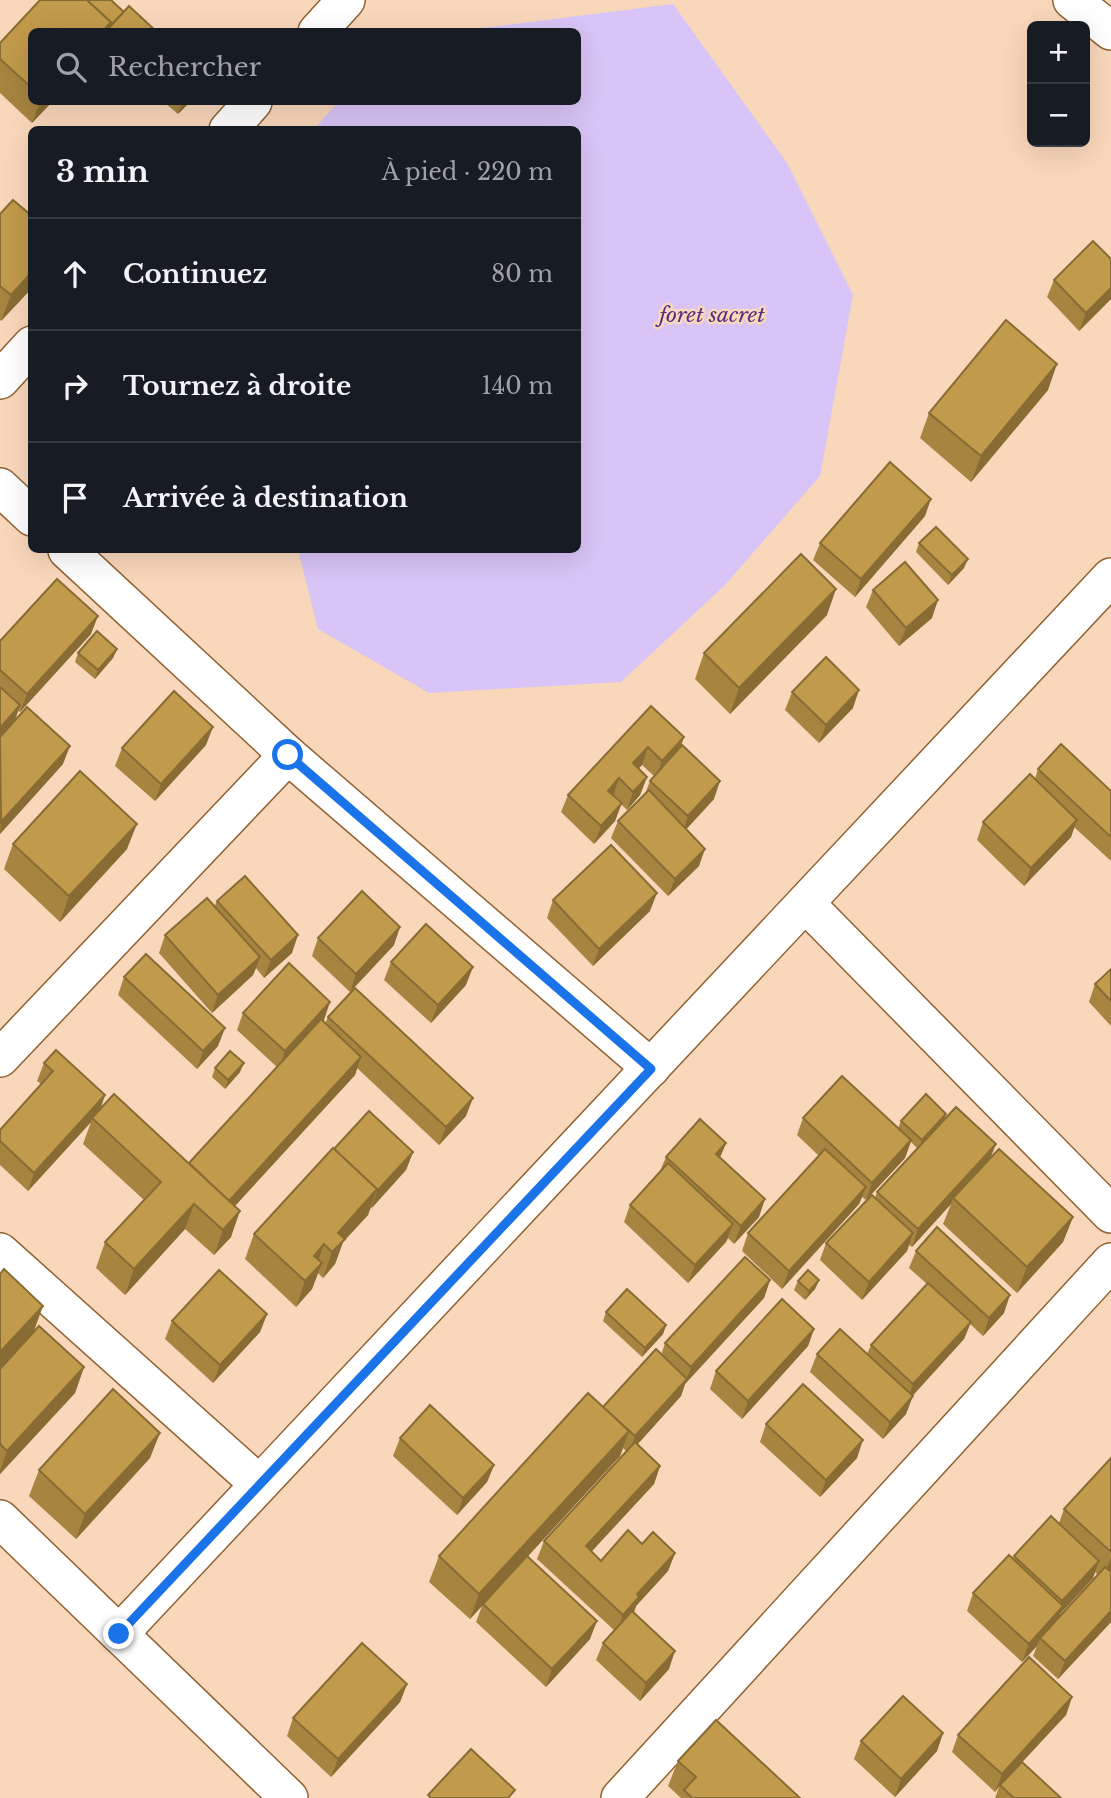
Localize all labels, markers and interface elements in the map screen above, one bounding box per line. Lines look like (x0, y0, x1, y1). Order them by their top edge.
map controls (1027, 21, 1090, 147)
button: + (1027, 21, 1090, 84)
search box (28, 28, 581, 105)
icon: search (52, 48, 90, 86)
text: Rechercher (108, 51, 261, 83)
button: − (1027, 84, 1090, 147)
text: 3 min (56, 153, 149, 190)
text: À pied · 220 m (382, 158, 553, 186)
icon: ahead (56, 255, 94, 293)
text: Continuez (123, 258, 267, 290)
text: 80 m (491, 260, 553, 288)
park label: foret sacret (654, 302, 765, 328)
icon: right (56, 367, 94, 405)
text: Tournez à droite (123, 370, 351, 402)
text: 140 m (482, 372, 553, 400)
icon: arrive (56, 479, 94, 517)
text: Arrivée à destination (123, 482, 408, 514)
route start (272, 739, 303, 770)
route end (103, 1618, 134, 1649)

